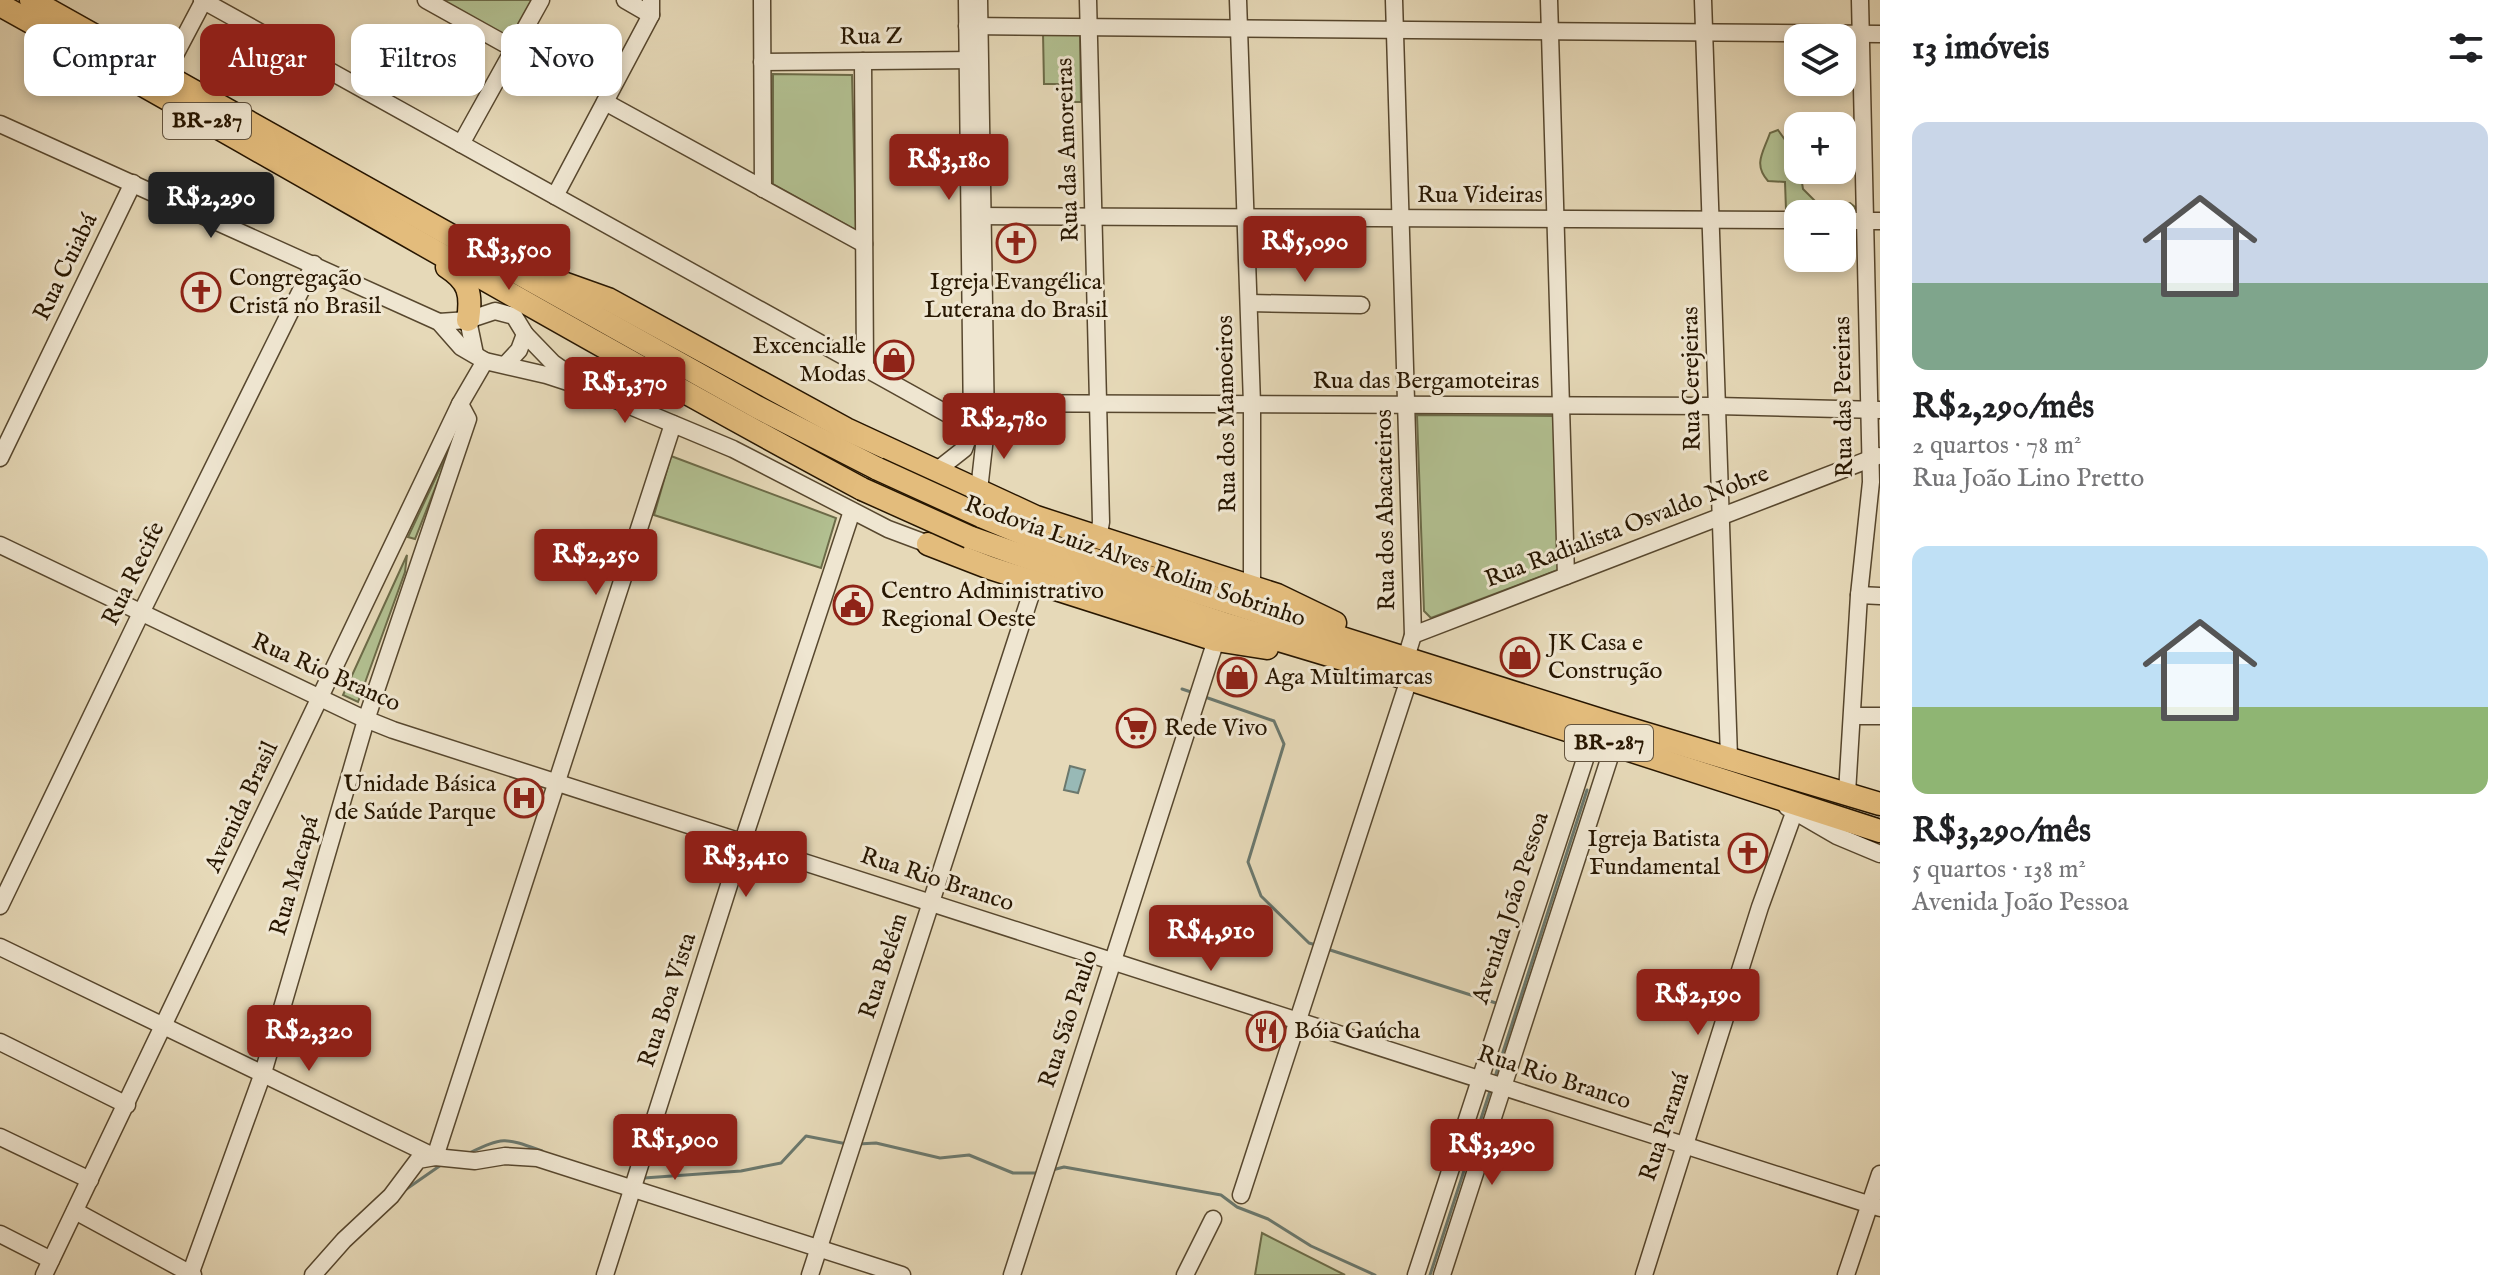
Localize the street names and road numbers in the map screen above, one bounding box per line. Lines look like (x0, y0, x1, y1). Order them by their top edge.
street label: Rua Z (839, 21, 903, 53)
street label: Rua das Amoreiras (1049, 57, 1087, 243)
road number: BR-287 (163, 103, 251, 139)
street label: Rua Videiras (1417, 180, 1543, 211)
street label: Rua Cuiabá (27, 208, 106, 326)
street label: Rua Cerejeiras (1675, 306, 1709, 452)
street label: Rua dos Mamoeiros (1210, 315, 1244, 513)
street label: Rua das Pereiras (1827, 316, 1861, 478)
street label: Rua das Bergamoteiras (1313, 366, 1539, 397)
street label: Rua dos Abacateiros (1369, 409, 1403, 611)
street label: Rua Radialista Osvaldo Nobre (1481, 458, 1773, 596)
street label: Rodovia Luiz Alves Rolim Sobrinho (960, 489, 1310, 635)
street label: Rua Recife (96, 517, 172, 631)
street label: Rua Rio Branco (247, 626, 405, 720)
road number: BR-287 (1565, 725, 1653, 761)
street label: Avenida Brasil (198, 736, 286, 878)
street label: Avenida João Pessoa (1465, 807, 1557, 1009)
street label: Rua Macapá (263, 812, 327, 939)
street label: Rua Rio Branco (856, 841, 1018, 919)
street label: Rua Belém (852, 909, 916, 1023)
street label: Rua Boa Vista (632, 928, 705, 1071)
street label: Rua São Paulo (1032, 946, 1106, 1092)
street label: Rua Rio Branco (1473, 1039, 1635, 1117)
street label: Rua Paraná (1633, 1068, 1697, 1185)

